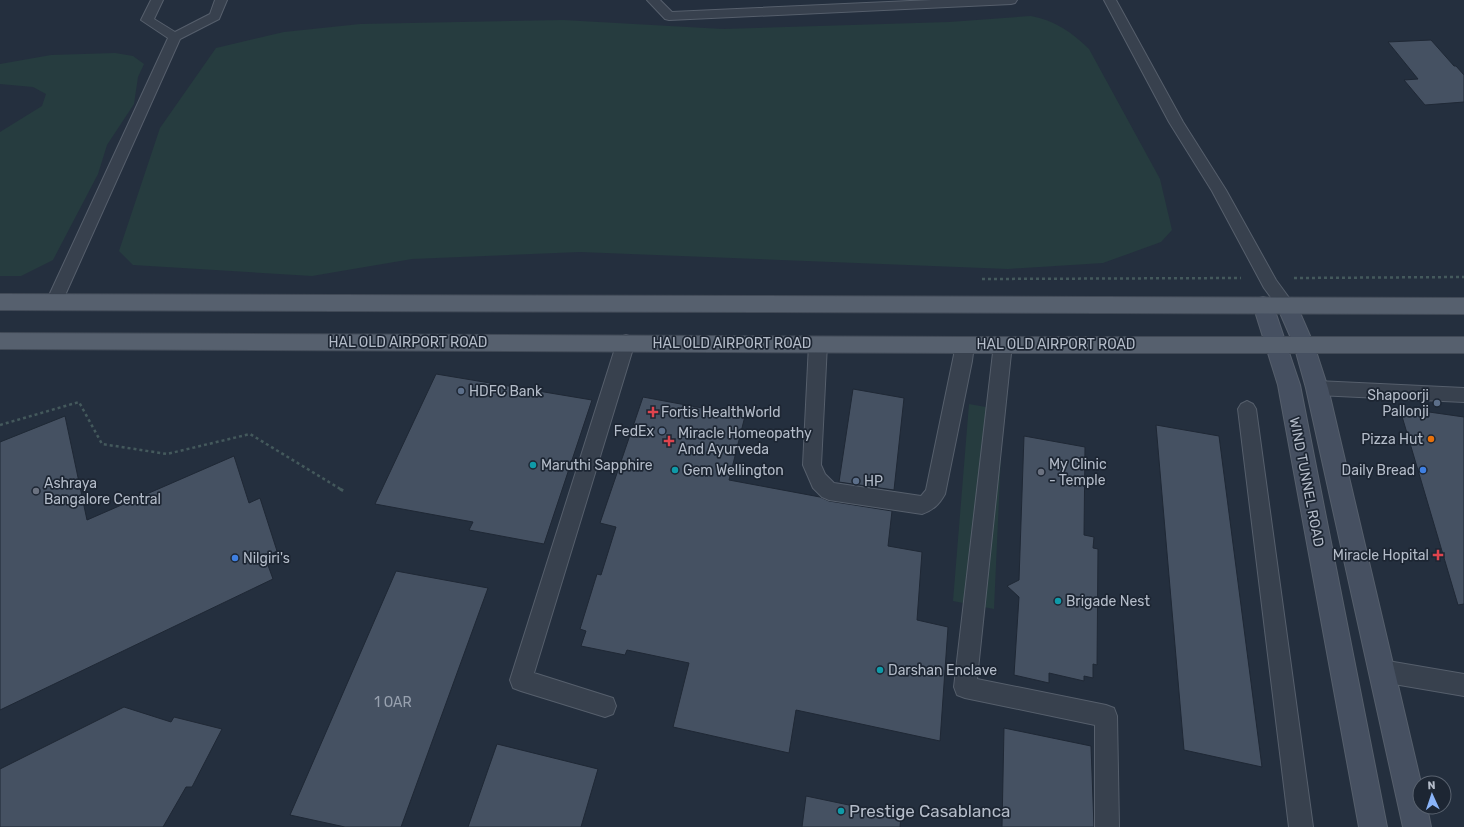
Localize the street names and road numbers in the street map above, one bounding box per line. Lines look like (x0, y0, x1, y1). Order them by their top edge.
street label: HAL OLD AIRPORT ROAD (329, 334, 487, 351)
street label: HAL OLD AIRPORT ROAD (653, 335, 811, 352)
street label: HAL OLD AIRPORT ROAD (977, 336, 1135, 353)
street label: WIND TUNNEL ROAD (1286, 416, 1327, 548)

